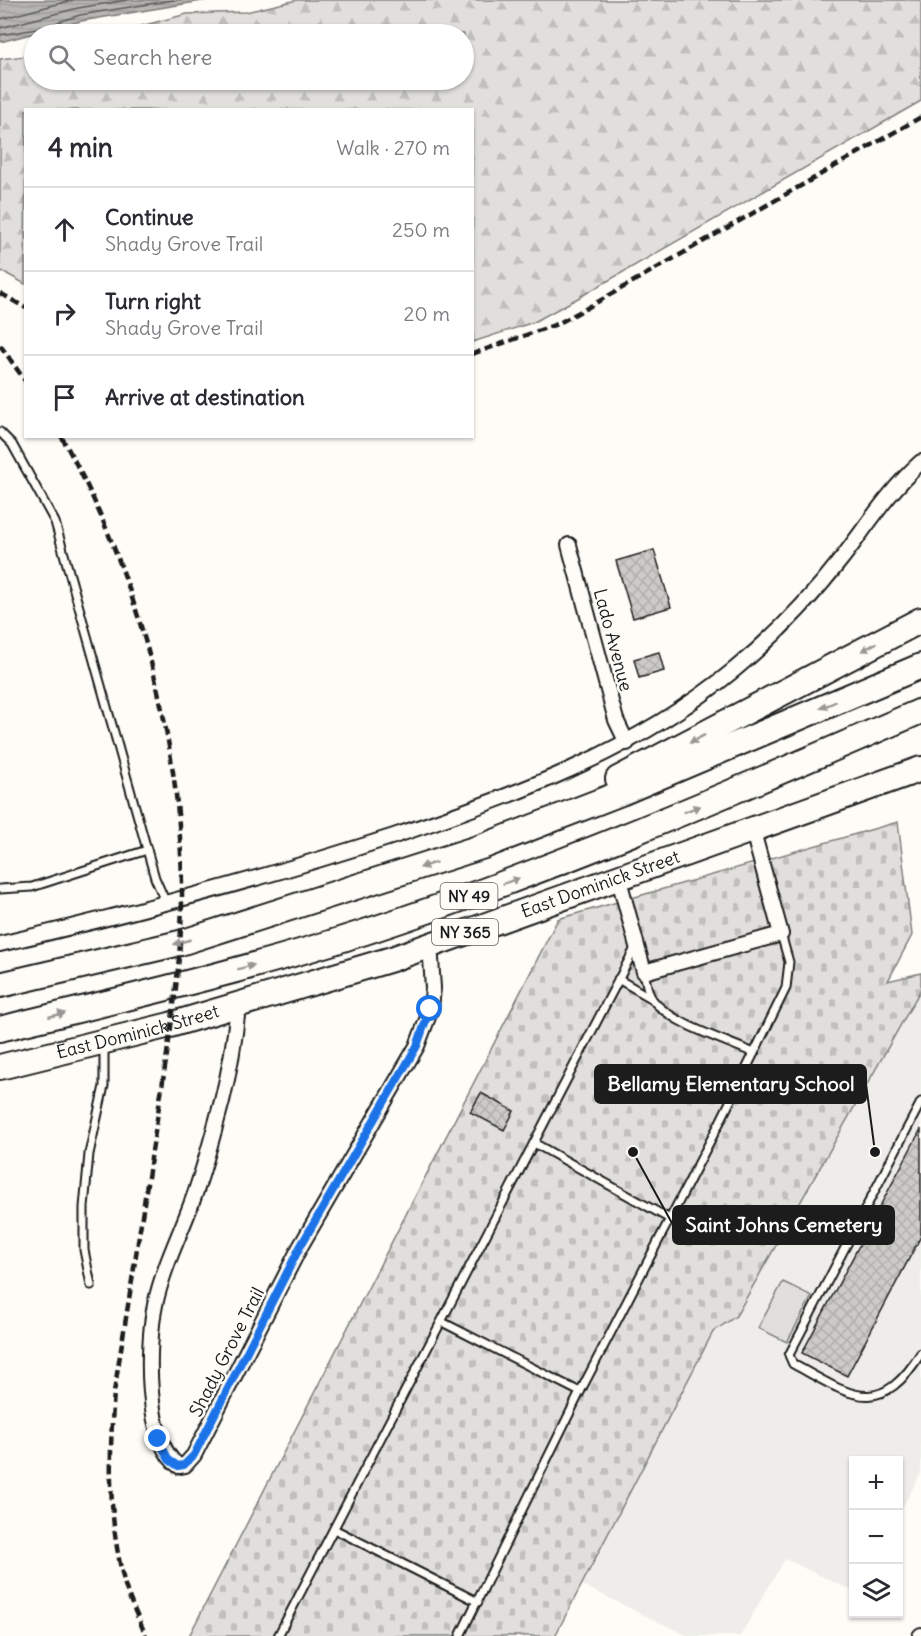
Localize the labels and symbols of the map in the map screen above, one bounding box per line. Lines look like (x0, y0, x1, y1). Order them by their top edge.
street label: Lado Avenue (589, 586, 638, 694)
one-way arrow (861, 642, 878, 652)
one-way arrow (819, 700, 837, 710)
one-way arrow (689, 734, 706, 743)
one-way arrow (684, 804, 702, 814)
street label: East Dominick Street (518, 845, 683, 923)
one-way arrow (419, 861, 437, 871)
one-way arrow (502, 876, 520, 886)
road number: NY 49 (440, 883, 498, 909)
road number: NY 365 (432, 919, 498, 945)
one-way arrow (173, 938, 191, 947)
one-way arrow (237, 962, 255, 972)
route start (416, 995, 442, 1021)
street label: East Dominick Street (54, 999, 222, 1064)
one-way arrow (48, 1010, 66, 1020)
callout: Bellamy Elementary School (595, 1065, 866, 1103)
text: Bellamy Elementary School (608, 1071, 854, 1096)
callout: Saint Johns Cemetery (673, 1206, 894, 1244)
text: Saint Johns Cemetery (686, 1212, 882, 1237)
street label: Shady Grove Trail (184, 1283, 269, 1420)
route end (144, 1425, 170, 1451)

